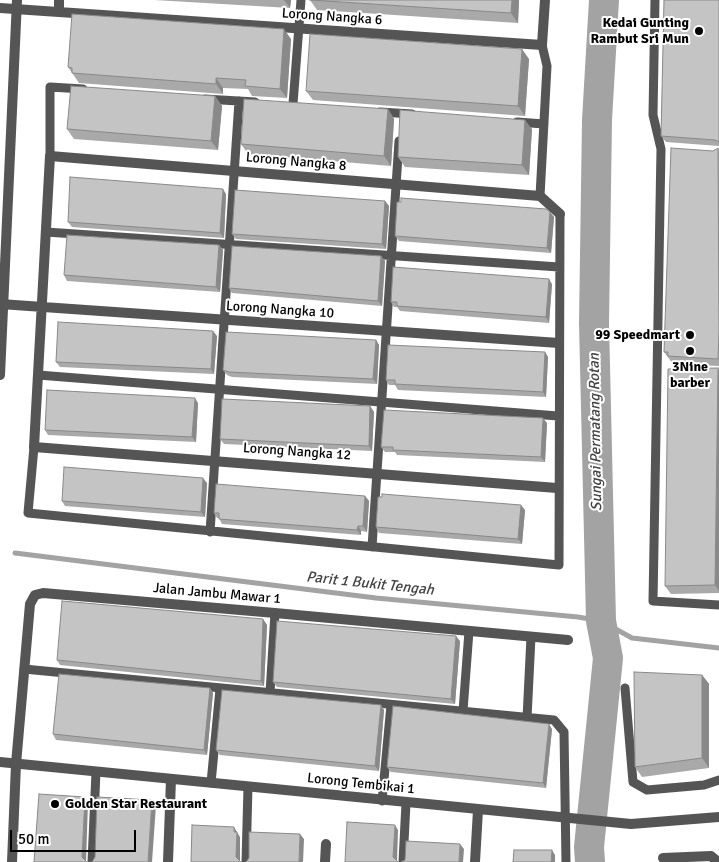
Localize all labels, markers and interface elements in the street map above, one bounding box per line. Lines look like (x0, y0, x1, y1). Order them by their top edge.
street label: Lorong Nangka 6 (281, 5, 383, 29)
place label: Kedai Gunting Rambut Sri Mun (591, 15, 689, 48)
marker: Kedai Gunting Rambut Sri Mun (693, 25, 705, 37)
street label: Lorong Nangka 8 (245, 149, 347, 175)
street label: Lorong Nangka 10 (225, 298, 335, 322)
place label: 99 Speedmart (595, 327, 680, 343)
marker: 99 Speedmart (684, 329, 696, 341)
marker: 3Nine barber (684, 345, 696, 357)
water label: Sungai Permatang Rotan (586, 353, 606, 511)
place label: 3Nine barber (670, 359, 710, 392)
street label: Lorong Nangka 12 (242, 440, 352, 464)
water label: Parit 1 Bukit Tengah (305, 568, 435, 600)
street label: Jalan Jambu Mawar 1 (152, 580, 282, 608)
street label: Lorong Tembikai 1 (306, 770, 416, 798)
place label: Golden Star Restaurant (65, 796, 207, 812)
marker: Golden Star Restaurant (49, 798, 61, 810)
scale bar (12, 820, 139, 852)
text: 50 m (18, 830, 49, 848)

